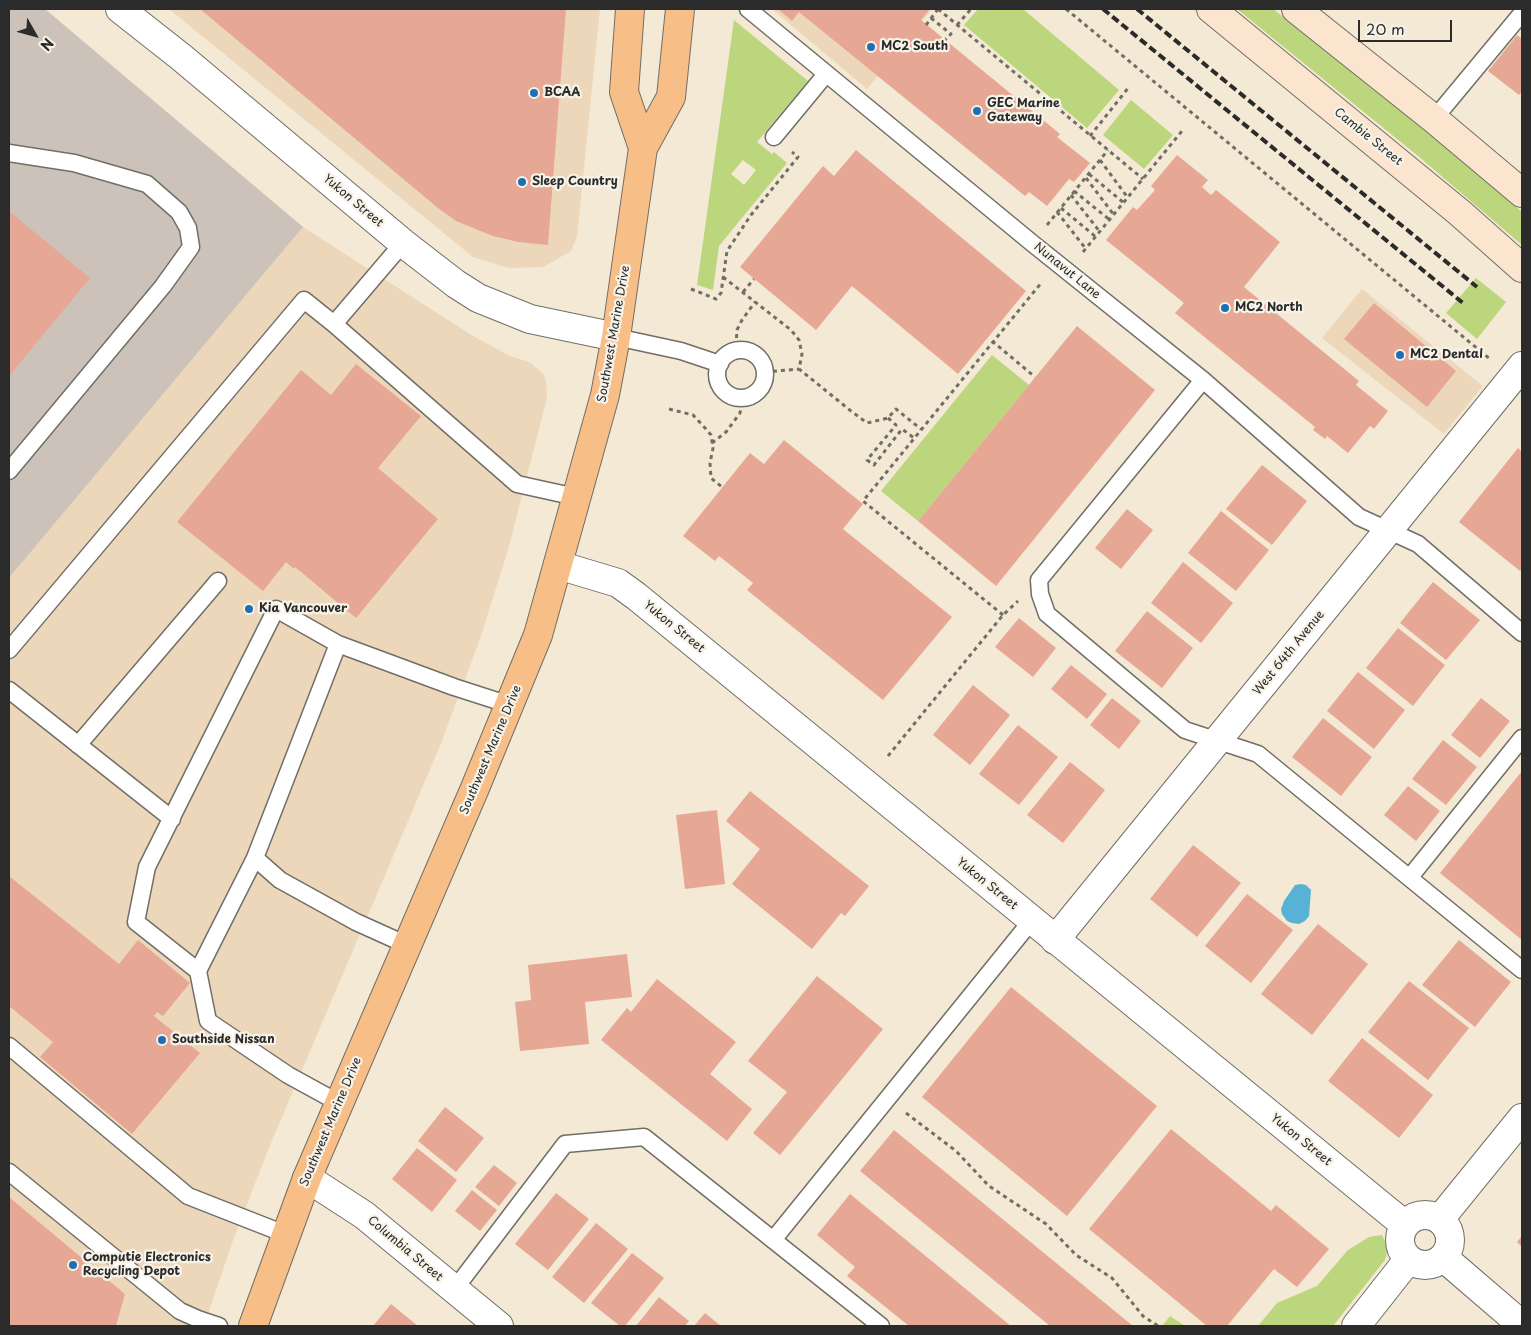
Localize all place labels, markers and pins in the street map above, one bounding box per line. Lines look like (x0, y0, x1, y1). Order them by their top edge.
place label: MC2 South (881, 40, 948, 54)
marker: MC2 South (865, 41, 877, 53)
place label: BCAA (544, 86, 580, 100)
marker: BCAA (528, 87, 540, 99)
place label: GEC Marine Gateway (987, 97, 1060, 125)
marker: GEC Marine Gateway (971, 105, 983, 117)
place label: Sleep Country (532, 175, 618, 189)
marker: Sleep Country (516, 176, 528, 188)
place label: MC2 North (1235, 301, 1303, 315)
marker: MC2 North (1219, 302, 1231, 314)
place label: MC2 Dental (1410, 348, 1483, 362)
marker: MC2 Dental (1394, 349, 1406, 361)
place label: Kia Vancouver (259, 602, 347, 616)
marker: Kia Vancouver (243, 603, 255, 615)
place label: Southside Nissan (172, 1033, 275, 1047)
marker: Southside Nissan (156, 1034, 168, 1046)
place label: Computie Electronics Recycling Depot (83, 1251, 211, 1279)
marker: Computie Electronics Recycling Depot (67, 1259, 79, 1271)

